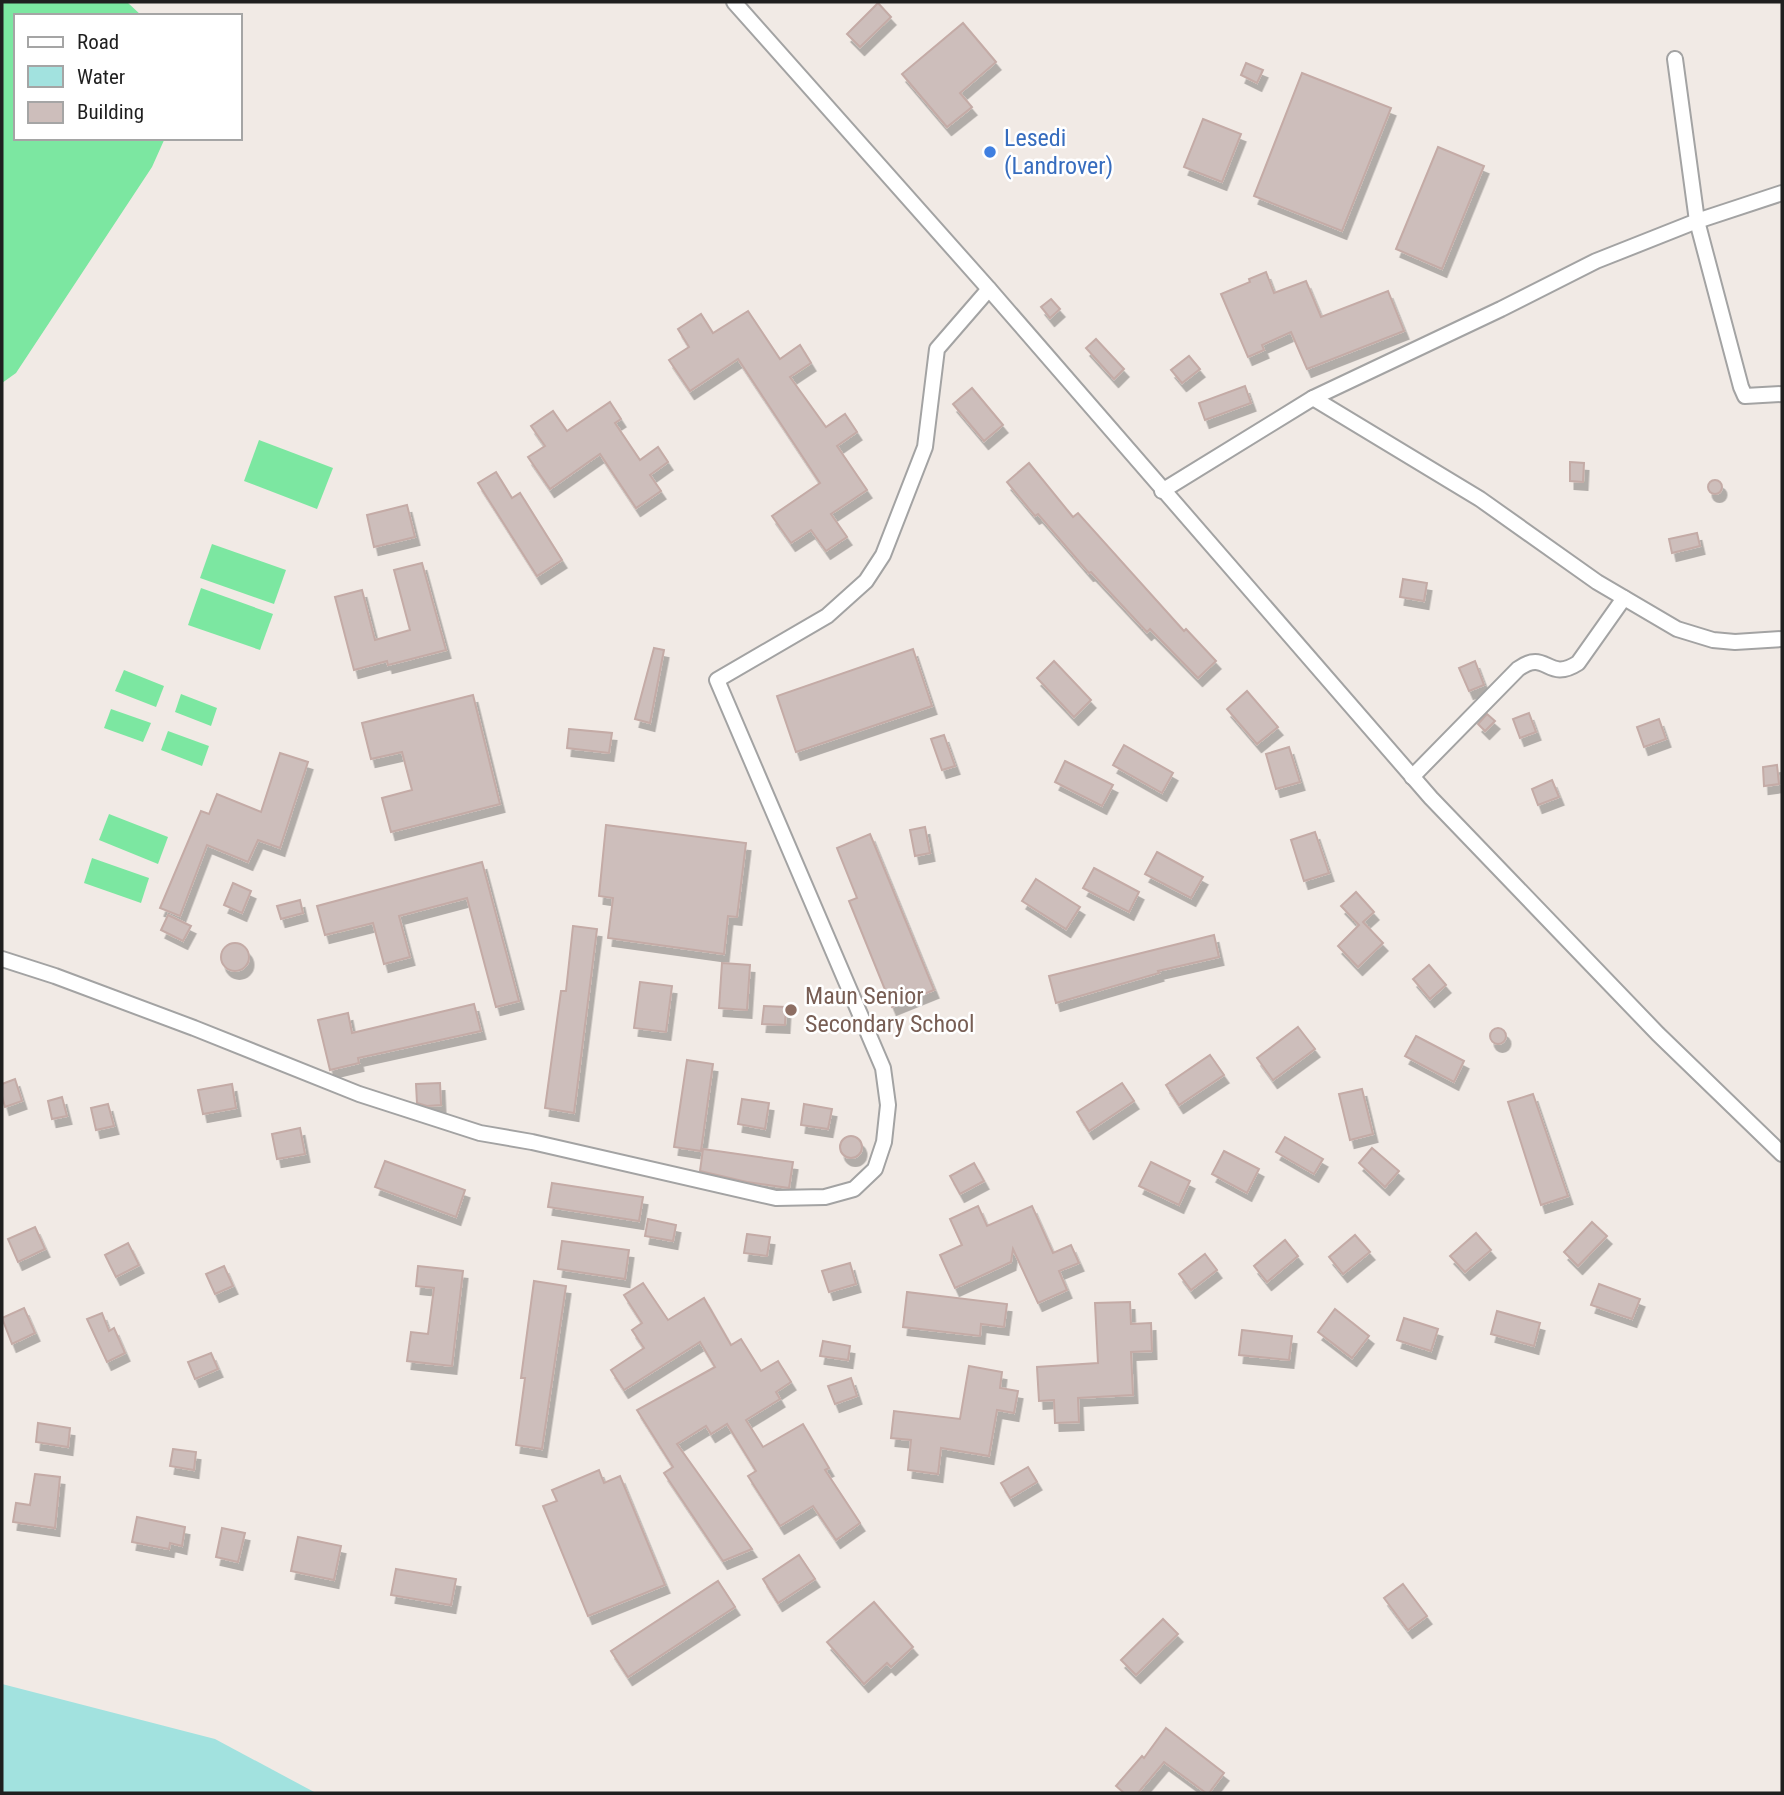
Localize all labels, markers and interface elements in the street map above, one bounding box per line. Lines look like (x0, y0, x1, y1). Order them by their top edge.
legend (14, 14, 242, 140)
text: Road (77, 30, 119, 54)
text: Water (77, 65, 125, 89)
text: Building (77, 100, 144, 124)
place label: Lesedi (Landrover) (1004, 124, 1113, 180)
marker: Lesedi (Landrover) (982, 144, 998, 160)
place label: Maun Senior Secondary School (805, 982, 975, 1038)
marker: Maun Senior Secondary School (783, 1002, 799, 1018)

